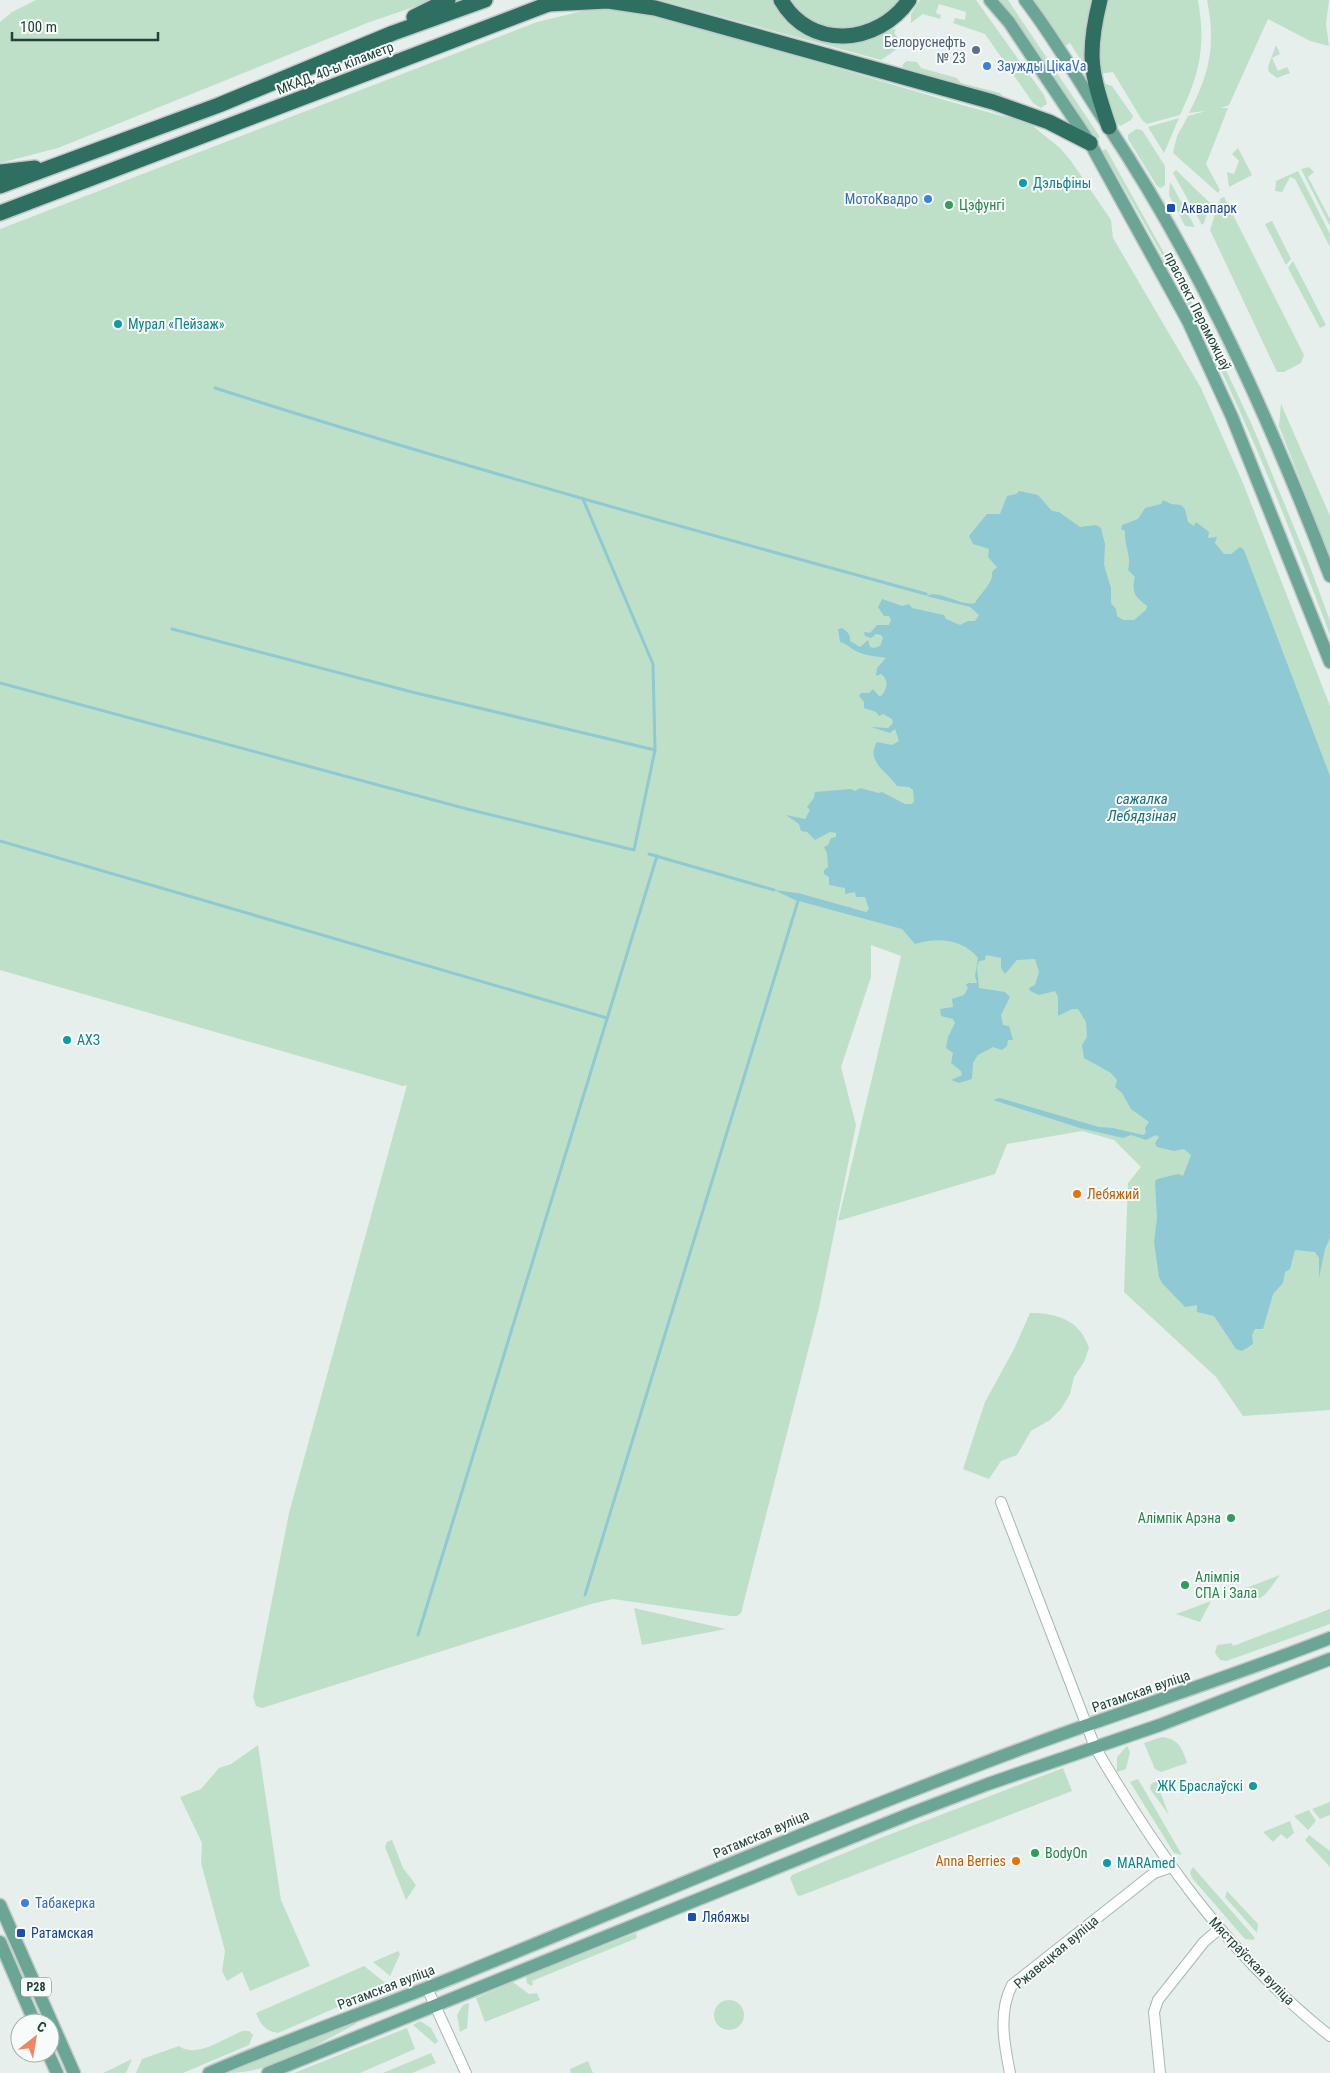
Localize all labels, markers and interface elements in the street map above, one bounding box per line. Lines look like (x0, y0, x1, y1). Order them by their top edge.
scale bar (12, 10, 159, 42)
text: 100 m (20, 18, 57, 36)
place label: Белоруснефть № 23 (884, 34, 966, 66)
street label: МКАД, 40-ы кіламетр (274, 38, 396, 98)
marker: Белоруснефть № 23 (970, 44, 982, 56)
place label: Заужды ЦікаVа (997, 58, 1086, 74)
marker: Заужды ЦікаVа (981, 60, 993, 72)
place label: Дэльфіны (1033, 175, 1091, 191)
marker: Дэльфіны (1017, 177, 1029, 189)
place label: МотоКвадро (845, 191, 918, 207)
marker: МотоКвадро (922, 193, 934, 205)
place label: Цэфунгі (959, 197, 1005, 213)
marker: Цэфунгі (943, 199, 955, 211)
place label: Аквапарк (1181, 200, 1237, 216)
marker: Аквапарк (1165, 202, 1177, 214)
street label: праспект Пераможцаў (1161, 249, 1235, 373)
place label: Мурал «Пейзаж» (128, 316, 225, 332)
marker: Мурал «Пейзаж» (112, 318, 124, 330)
water label: сажалка Лебядзіная (1107, 790, 1176, 825)
place label: АХЗ (77, 1032, 100, 1048)
marker: АХЗ (61, 1034, 73, 1046)
place label: Лебяжий (1087, 1186, 1139, 1202)
marker: Лебяжий (1071, 1188, 1083, 1200)
place label: Алімпік Арэна (1138, 1510, 1221, 1526)
marker: Алімпік Арэна (1225, 1512, 1237, 1524)
place label: Алімпія СПА і Зала (1195, 1569, 1257, 1601)
marker: Алімпія СПА і Зала (1179, 1579, 1191, 1591)
street label: Ратамская вуліца (1090, 1667, 1192, 1715)
place label: ЖК Браслаўскі (1157, 1778, 1243, 1794)
marker: ЖК Браслаўскі (1247, 1780, 1259, 1792)
street label: Ратамская вуліца (711, 1807, 811, 1861)
place label: BodyOn (1045, 1845, 1088, 1861)
marker: BodyOn (1029, 1847, 1041, 1859)
place label: Anna Berries (936, 1853, 1006, 1869)
marker: Anna Berries (1010, 1855, 1022, 1867)
place label: MARAmed (1117, 1855, 1175, 1871)
marker: MARAmed (1101, 1857, 1113, 1869)
place label: Табакерка (35, 1895, 95, 1911)
marker: Табакерка (19, 1897, 31, 1909)
place label: Лябяжы (702, 1909, 750, 1925)
marker: Лябяжы (686, 1911, 698, 1923)
street label: Ржавецкая вуліца (1011, 1912, 1101, 1992)
street label: Мястраўская вуліца (1206, 1914, 1298, 2008)
place label: Ратамская (31, 1925, 94, 1941)
marker: Ратамская (15, 1927, 27, 1939)
street label: Ратамская вуліца (335, 1961, 437, 2013)
road number: Р28 (21, 1978, 51, 1996)
north arrow (10, 2013, 60, 2063)
text: С (34, 2018, 49, 2036)

